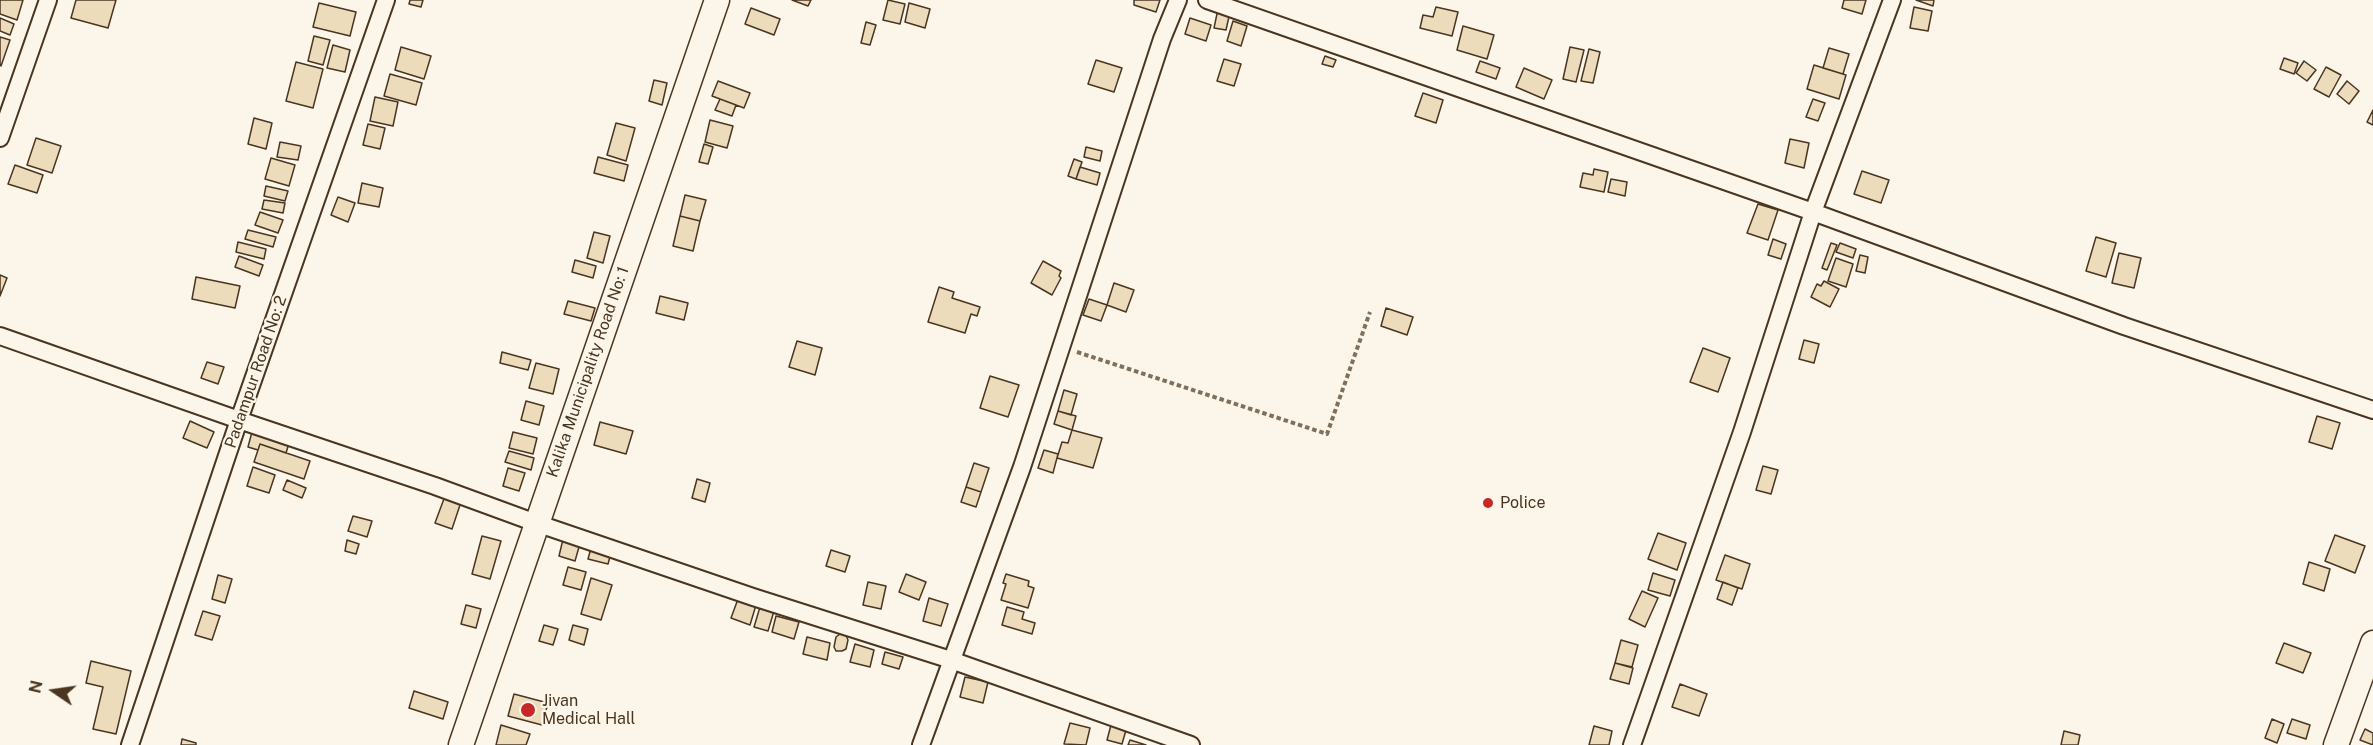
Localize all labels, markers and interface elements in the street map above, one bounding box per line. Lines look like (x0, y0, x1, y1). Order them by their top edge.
street label: Kalika Municipality Road No: 1 (543, 264, 633, 480)
street label: Padampur Road No: 2 (221, 293, 291, 451)
place label: Police (1500, 493, 1546, 513)
marker: Police (1481, 496, 1495, 510)
north arrow (24, 661, 84, 721)
text: N (25, 679, 47, 695)
place label: Jivan Medical Hall (542, 691, 635, 729)
marker: Jivan Medical Hall (519, 701, 537, 719)

